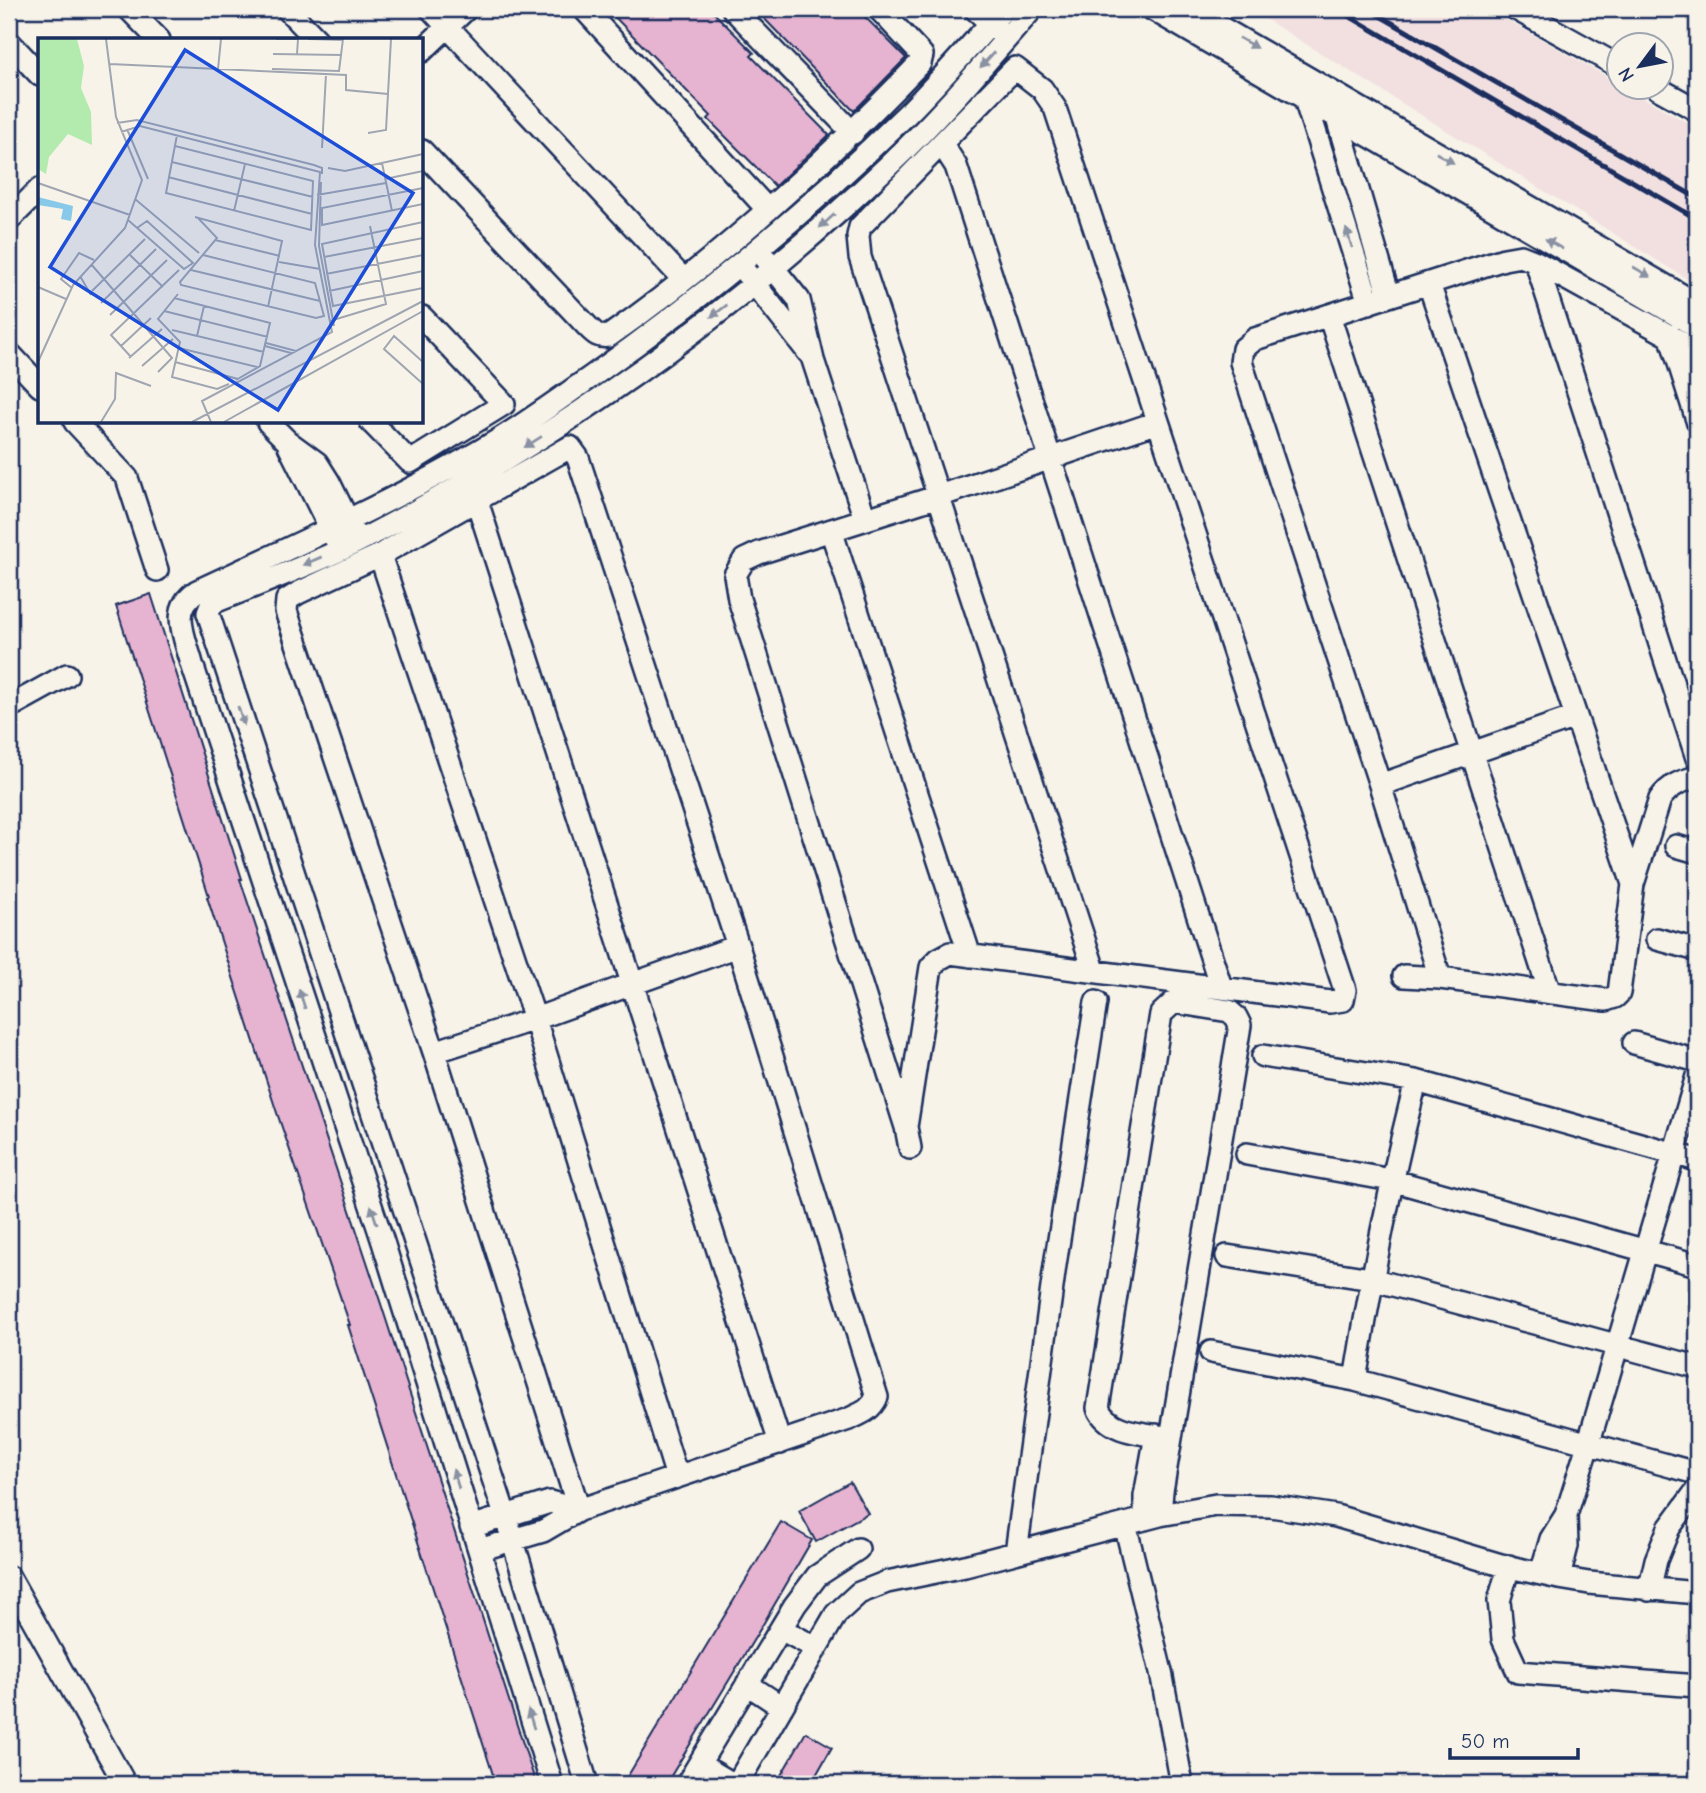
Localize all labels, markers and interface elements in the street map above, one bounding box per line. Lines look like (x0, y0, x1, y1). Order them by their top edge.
north arrow (1604, 32, 1674, 102)
one-way arrow (1239, 37, 1258, 49)
inset map (38, 38, 424, 424)
one-way arrow (979, 51, 995, 69)
text: N (1614, 63, 1639, 86)
one-way arrow (1435, 152, 1454, 164)
one-way arrow (818, 213, 836, 229)
one-way arrow (1343, 227, 1354, 248)
one-way arrow (1544, 238, 1563, 250)
one-way arrow (1632, 266, 1651, 278)
one-way arrow (711, 303, 729, 318)
one-way arrow (524, 435, 543, 448)
one-way arrow (301, 556, 322, 567)
one-way arrow (237, 706, 247, 727)
one-way arrow (296, 988, 307, 1009)
one-way arrow (368, 1204, 379, 1225)
one-way arrow (450, 1468, 461, 1489)
one-way arrow (525, 1708, 536, 1729)
scale bar (1450, 1716, 1578, 1760)
text: 50 m (1461, 1729, 1510, 1753)

